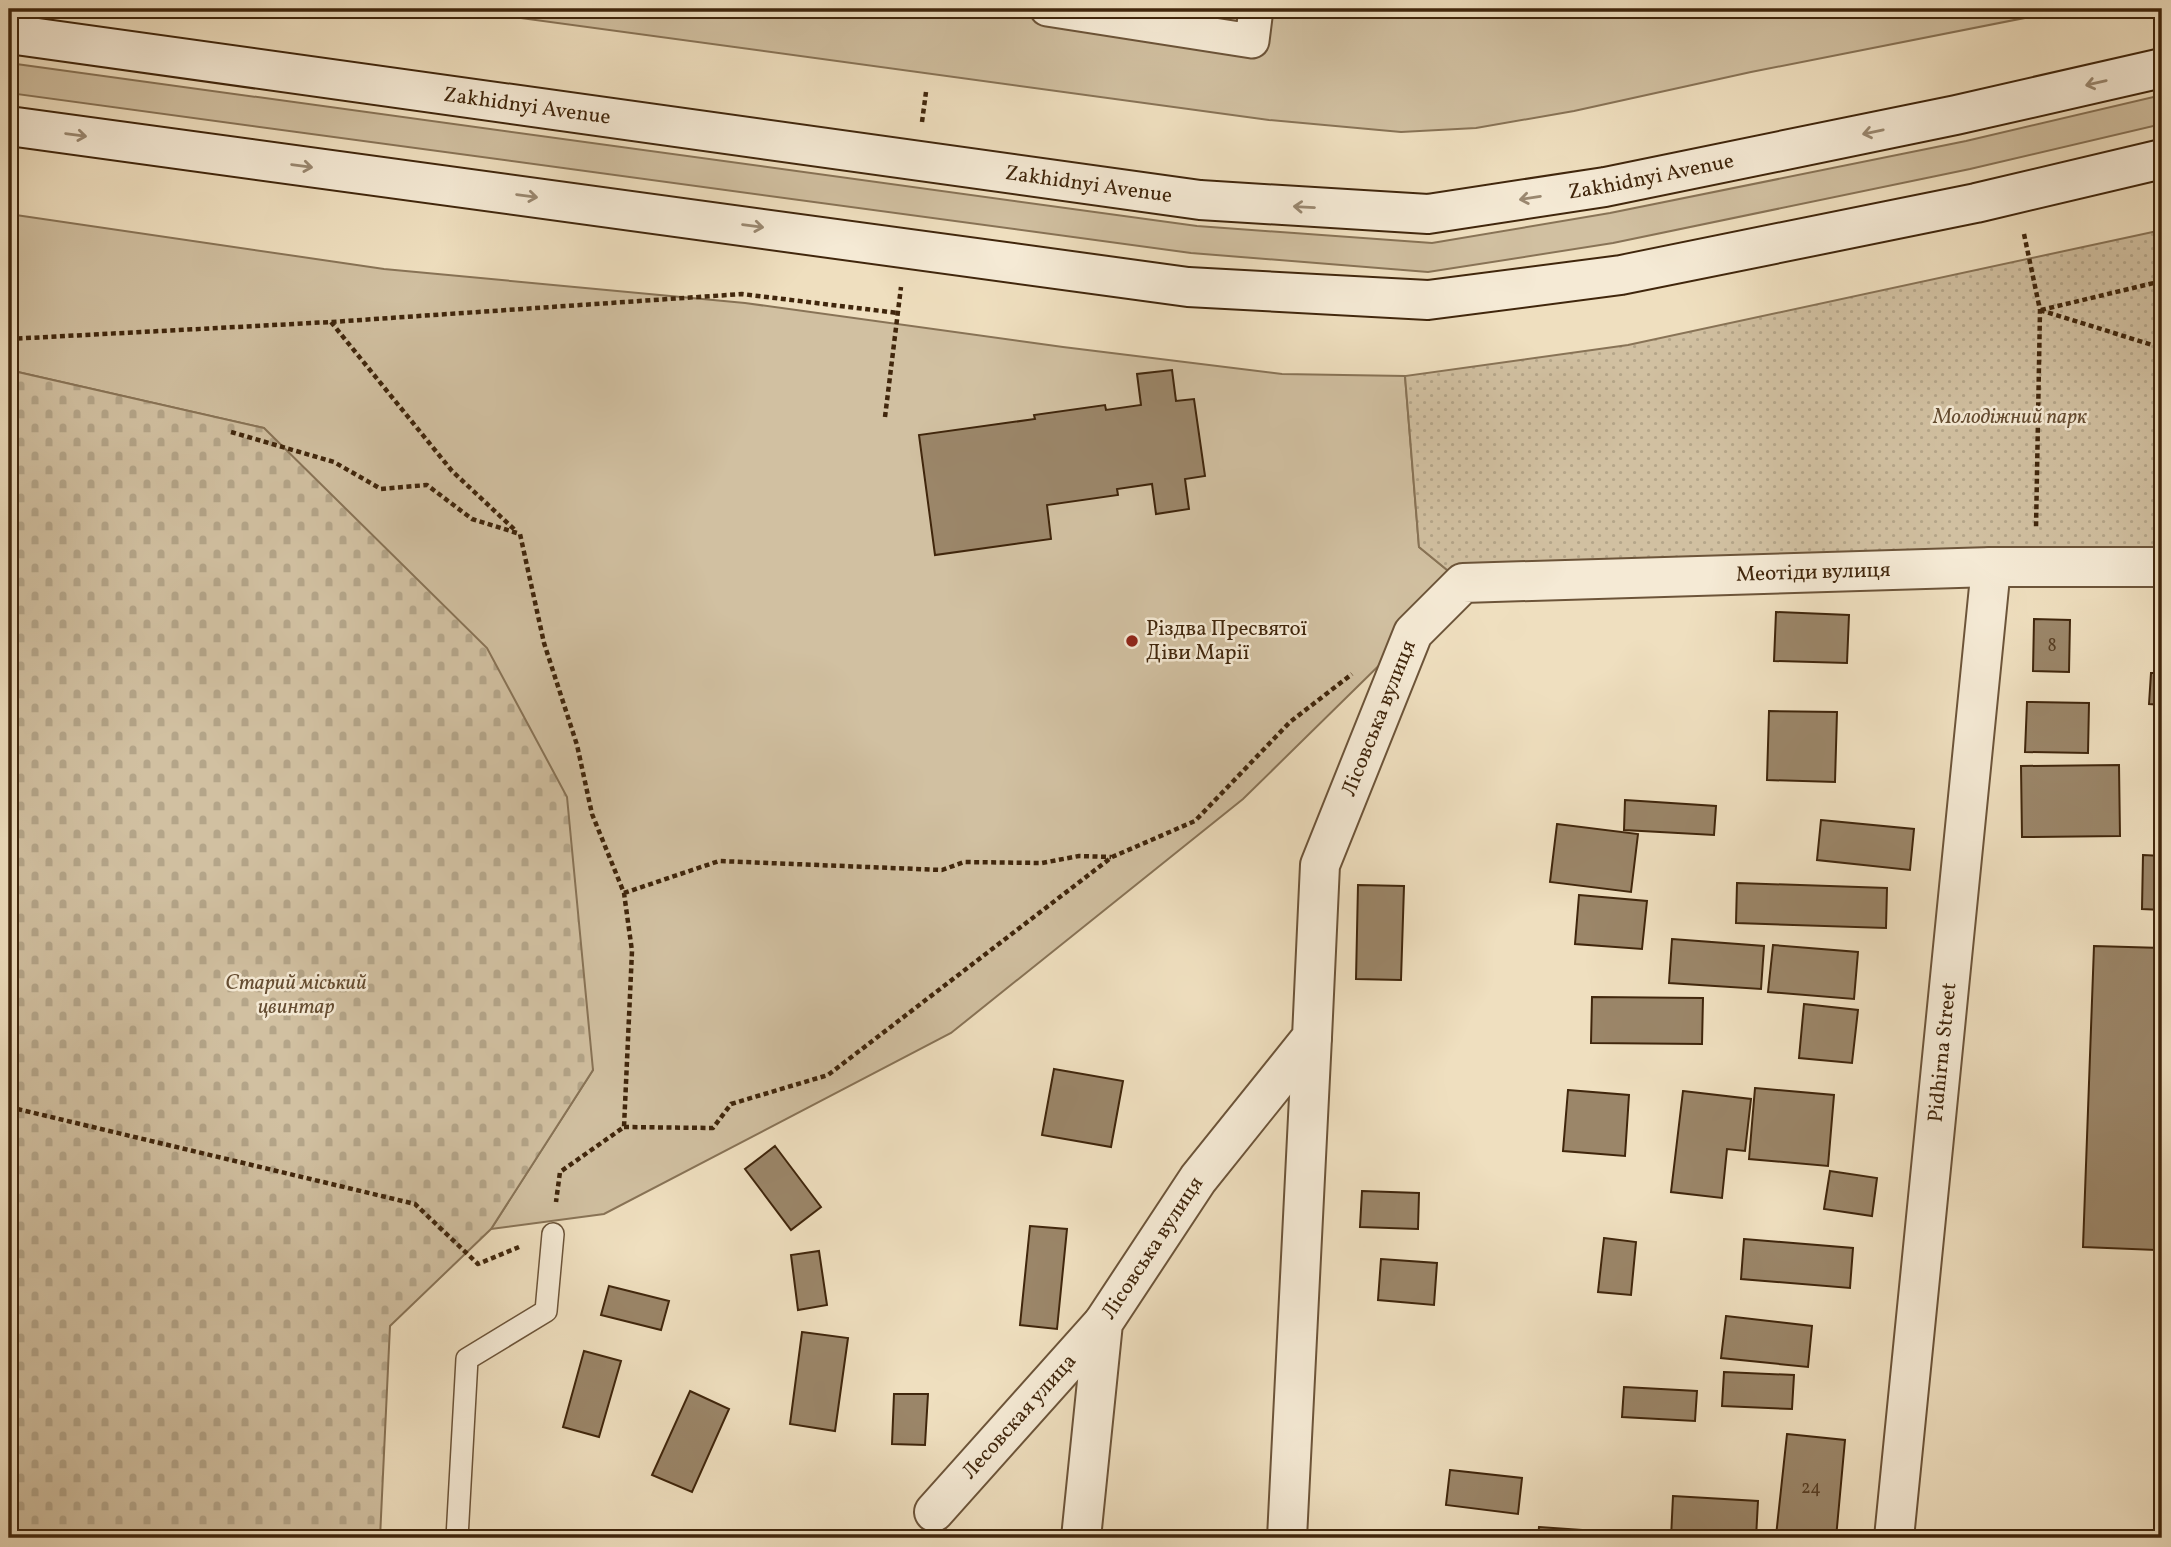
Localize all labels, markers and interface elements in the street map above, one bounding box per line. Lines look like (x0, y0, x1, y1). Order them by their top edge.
one-way arrow (2085, 77, 2108, 91)
street label: Zakhidnyi Avenue (442, 80, 612, 132)
one-way arrow (1862, 125, 1885, 139)
one-way arrow (65, 129, 87, 142)
street label: Zakhidnyi Avenue (1566, 146, 1736, 207)
street label: Zakhidnyi Avenue (1003, 158, 1174, 210)
one-way arrow (290, 159, 313, 172)
one-way arrow (515, 190, 538, 203)
one-way arrow (1519, 192, 1542, 205)
one-way arrow (1293, 200, 1316, 213)
one-way arrow (741, 220, 764, 233)
park label: Молодіжний парк (1932, 403, 2088, 432)
street label: Меотіди вулиця (1735, 556, 1891, 589)
place label: Різдва Пресвятої Діви Марії (1146, 615, 1307, 668)
marker: Різдва Пресвятої Діви Марії (1124, 633, 1140, 649)
house number: 8 (2047, 634, 2057, 659)
street label: Лісовська вулиця (1334, 636, 1423, 801)
park label: Старий міський цвинтар (225, 969, 367, 1022)
street label: Pidhirna Street (1921, 981, 1964, 1124)
street label: Лісовська вулиця (1095, 1171, 1210, 1325)
street label: Лесовская улица (955, 1347, 1083, 1486)
house number: 24 (1801, 1476, 1821, 1501)

